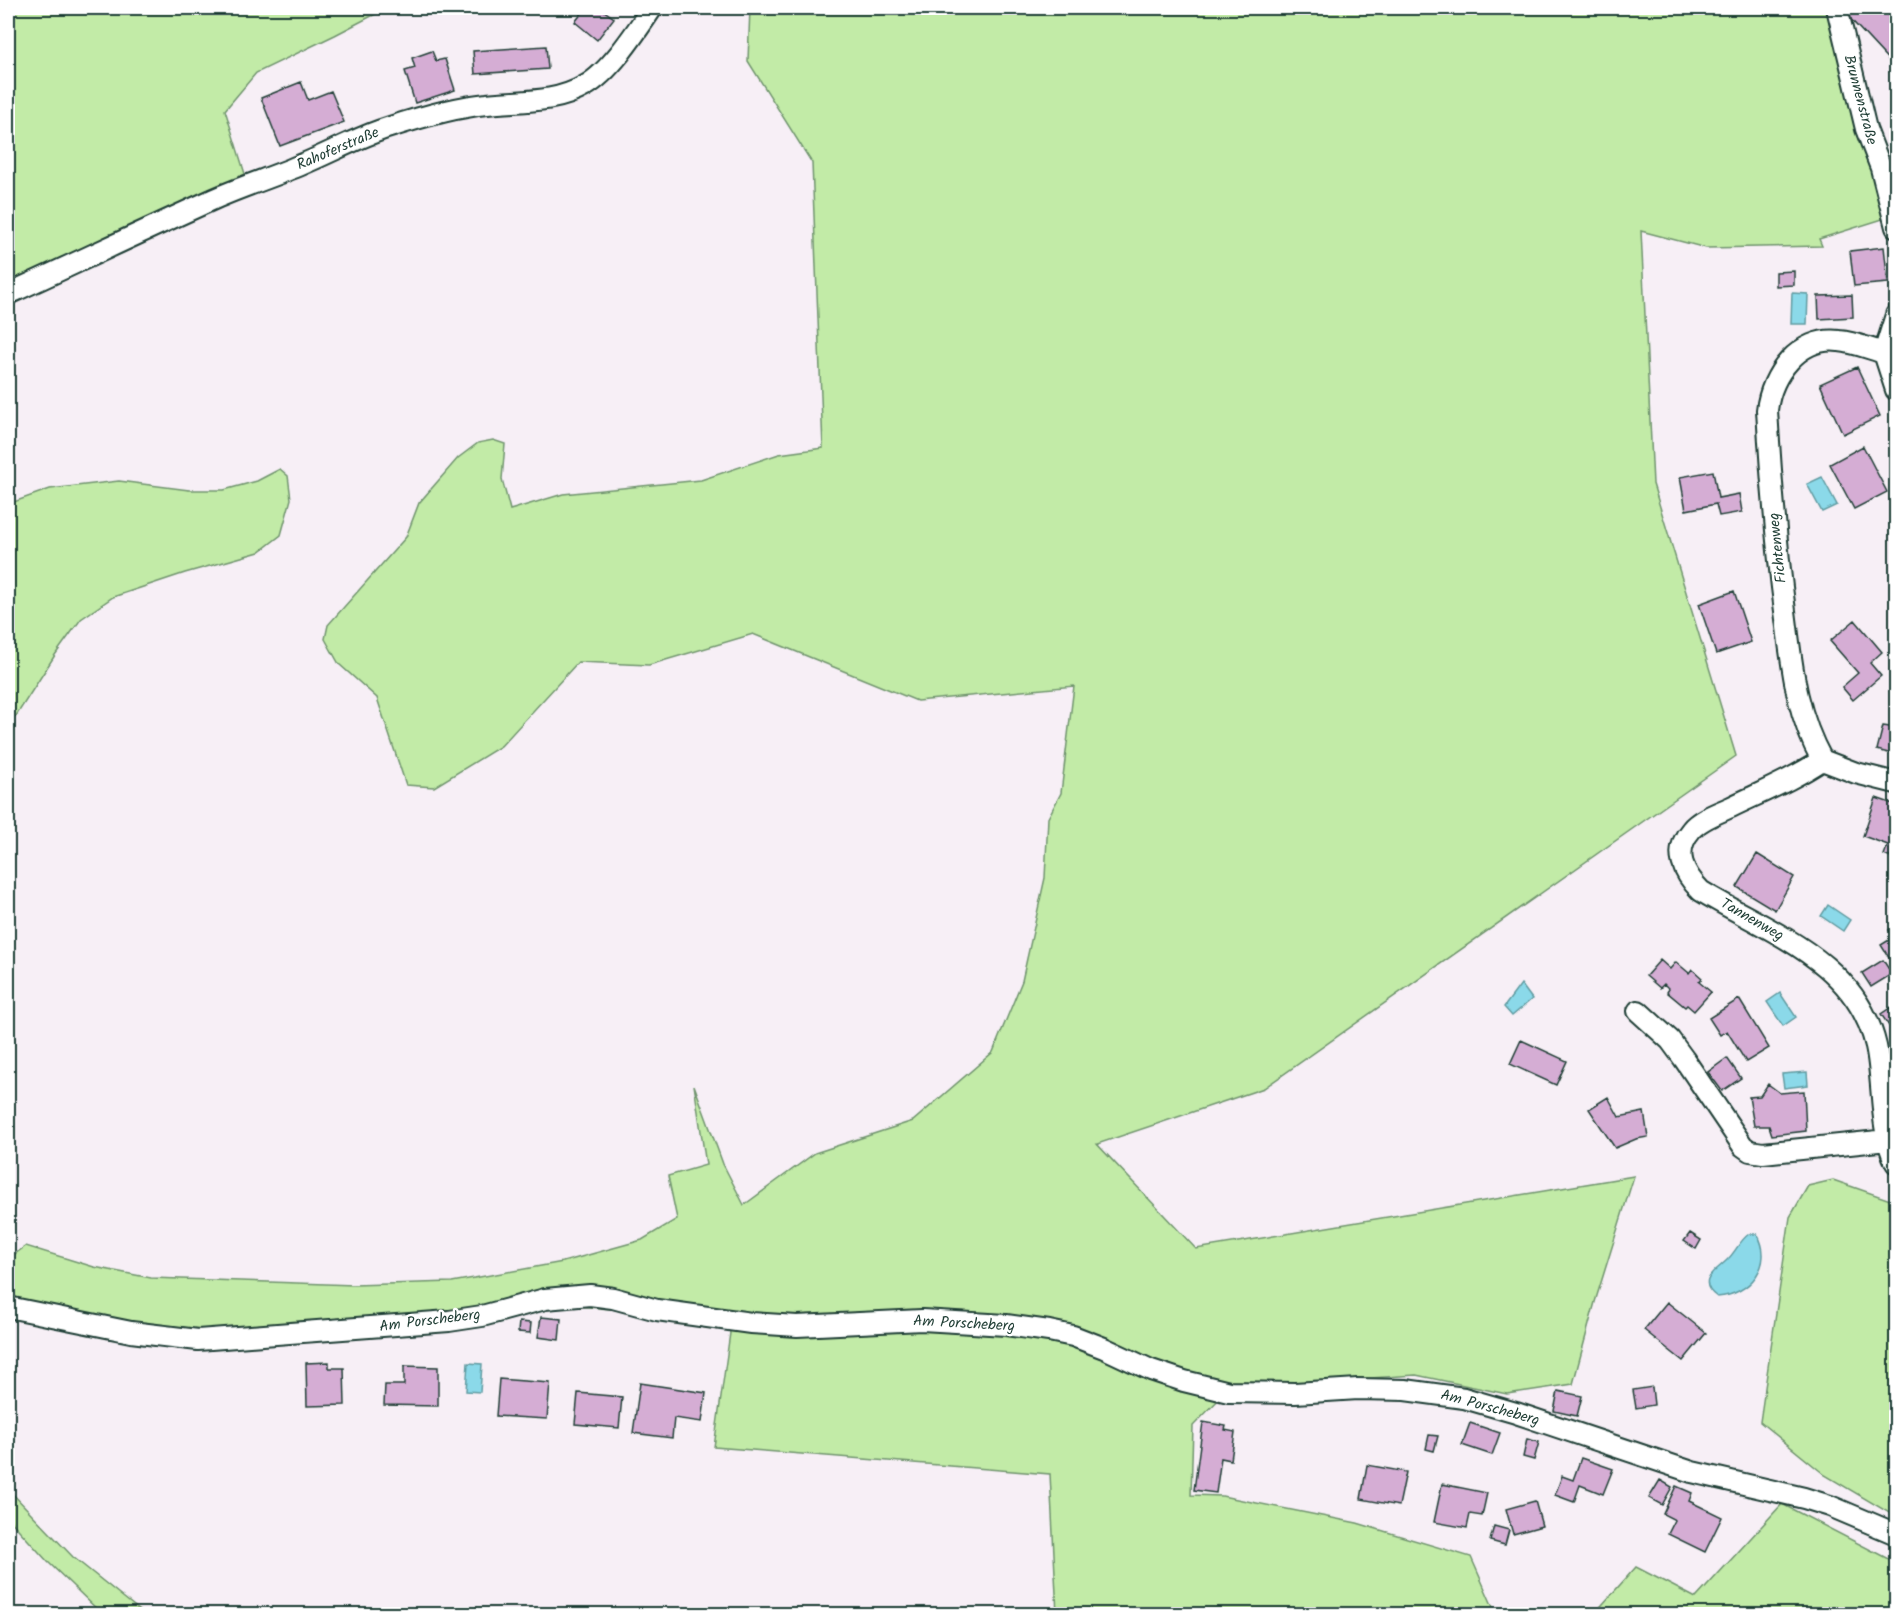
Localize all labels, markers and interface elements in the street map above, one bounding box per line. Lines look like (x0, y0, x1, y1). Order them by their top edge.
street label: Brunnenstraße (1836, 52, 1884, 148)
street label: Rahoferstraße (293, 121, 383, 177)
street label: Fichtenweg (1762, 512, 1794, 584)
street label: Tannenweg (1716, 892, 1788, 948)
street label: Am Porscheberg (378, 1303, 482, 1339)
street label: Am Porscheberg (913, 1309, 1015, 1339)
street label: Am Porscheberg (1438, 1383, 1542, 1433)

